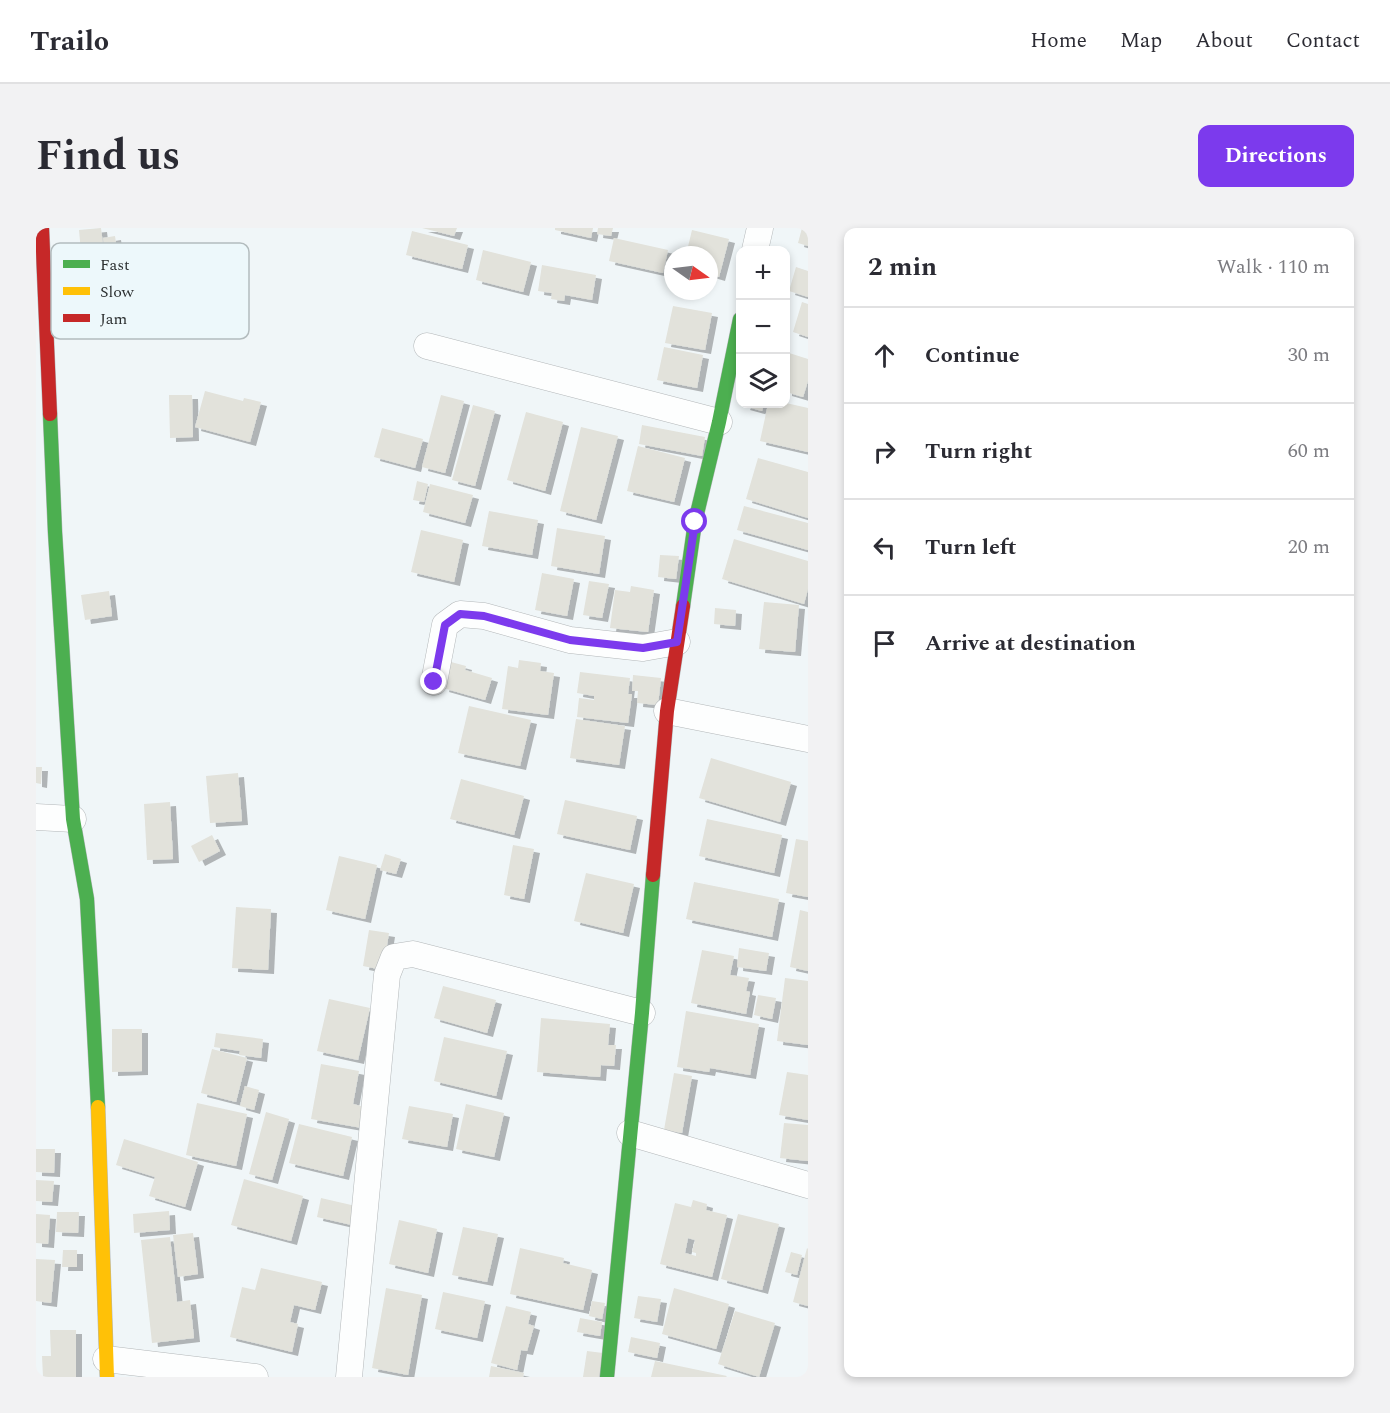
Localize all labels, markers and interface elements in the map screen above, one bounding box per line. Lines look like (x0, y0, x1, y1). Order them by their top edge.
text: Trailo (30, 20, 109, 63)
text: Home (1030, 25, 1087, 57)
text: Map (1120, 25, 1162, 57)
text: About (1195, 25, 1253, 57)
text: Contact (1286, 25, 1360, 57)
text: Find us (36, 125, 180, 188)
button: Directions (1198, 125, 1354, 187)
legend (51, 243, 249, 339)
north arrow (664, 246, 718, 300)
map controls (736, 246, 790, 408)
button: + (736, 246, 790, 300)
text: 2 min (868, 247, 937, 287)
text: Walk · 110 m (1217, 252, 1330, 282)
text: Fast (100, 253, 130, 277)
text: Slow (100, 280, 135, 304)
button: − (736, 300, 790, 354)
text: Jam (100, 307, 128, 331)
icon: ahead (868, 339, 901, 372)
text: Continue (925, 339, 1020, 372)
text: 30 m (1288, 340, 1330, 370)
button: layers (736, 354, 790, 408)
icon: right (868, 435, 901, 468)
text: Turn right (925, 435, 1032, 468)
text: 60 m (1288, 436, 1330, 466)
route start (681, 508, 707, 534)
icon: left (868, 531, 901, 564)
text: Turn left (925, 531, 1017, 564)
text: 20 m (1288, 532, 1330, 562)
icon: arrive (868, 627, 901, 660)
text: Arrive at destination (925, 627, 1136, 660)
route end (420, 668, 446, 694)

